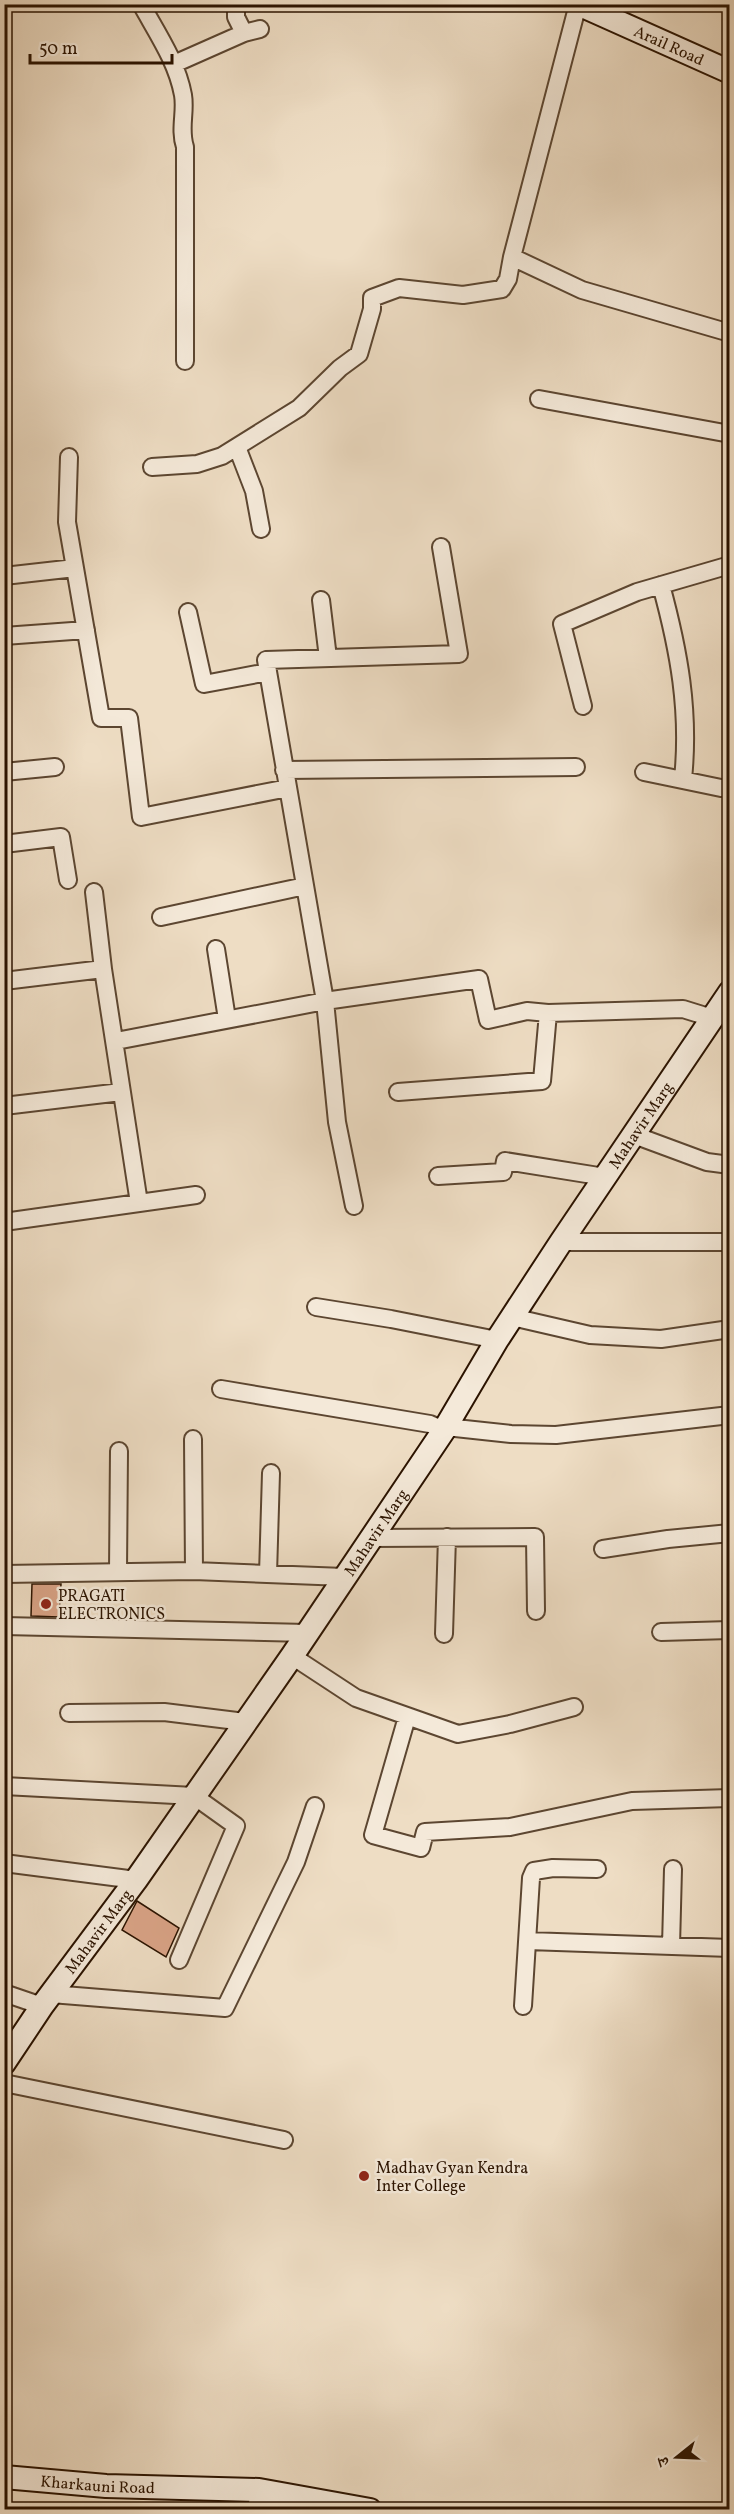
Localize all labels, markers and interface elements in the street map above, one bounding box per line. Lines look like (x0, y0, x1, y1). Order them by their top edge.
street label: Arail Road (630, 21, 707, 72)
scale bar (30, 27, 172, 65)
text: 50 m (39, 37, 78, 62)
street label: Mahavir Marg (605, 1078, 679, 1174)
street label: Mahavir Marg (340, 1485, 414, 1581)
place label: PRAGATI ELECTRONICS (58, 1586, 165, 1626)
marker: PRAGATI ELECTRONICS (39, 1597, 53, 1611)
street label: Mahavir Marg (61, 1885, 138, 1979)
place label: Madhav Gyan Kendra Inter College (376, 2158, 528, 2198)
marker: Madhav Gyan Kendra Inter College (357, 2169, 371, 2183)
north arrow (647, 2427, 707, 2487)
text: उ (652, 2452, 677, 2469)
street label: Kharkauni Road (39, 2471, 155, 2500)

